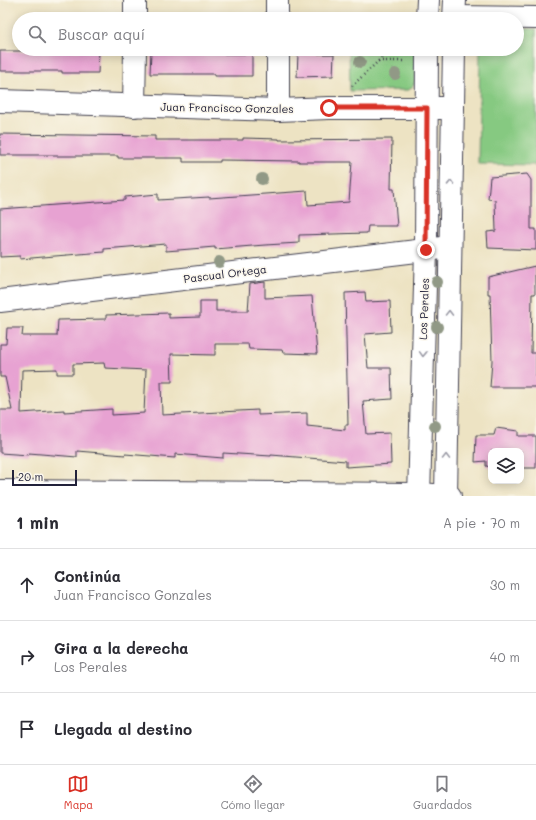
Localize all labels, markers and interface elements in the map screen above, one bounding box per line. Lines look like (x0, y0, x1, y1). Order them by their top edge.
search box (12, 12, 524, 56)
icon: search (26, 23, 48, 45)
text: Buscar aquí (58, 24, 145, 44)
street label: Juan Francisco Gonzales (160, 99, 294, 116)
route start (320, 99, 338, 117)
one-way arrow (447, 180, 456, 186)
route end (417, 241, 435, 259)
street label: Pascual Ortega (183, 261, 268, 286)
street label: Los Perales (415, 278, 432, 340)
one-way arrow (444, 310, 453, 316)
one-way arrow (419, 351, 427, 357)
map controls (488, 448, 524, 484)
button: layers (488, 448, 524, 484)
one-way arrow (442, 454, 450, 460)
scale bar (12, 468, 77, 487)
text: 20 m (18, 469, 43, 484)
text: 1 min (16, 511, 59, 533)
text: A pie · 70 m (443, 514, 520, 531)
text: Continúa (54, 566, 121, 586)
icon: ahead (16, 574, 38, 596)
text: 30 m (490, 576, 520, 593)
text: Juan Francisco Gonzales (54, 586, 212, 603)
text: Gira a la derecha (54, 638, 188, 658)
icon: right (16, 646, 38, 668)
text: 40 m (490, 648, 520, 665)
text: Los Perales (54, 658, 127, 675)
icon: arrive (16, 718, 38, 740)
text: Llegada al destino (54, 719, 192, 739)
tab: Mapa (64, 773, 93, 812)
tab: Cómo llegar (221, 773, 285, 812)
tab: Guardados (413, 773, 472, 812)

